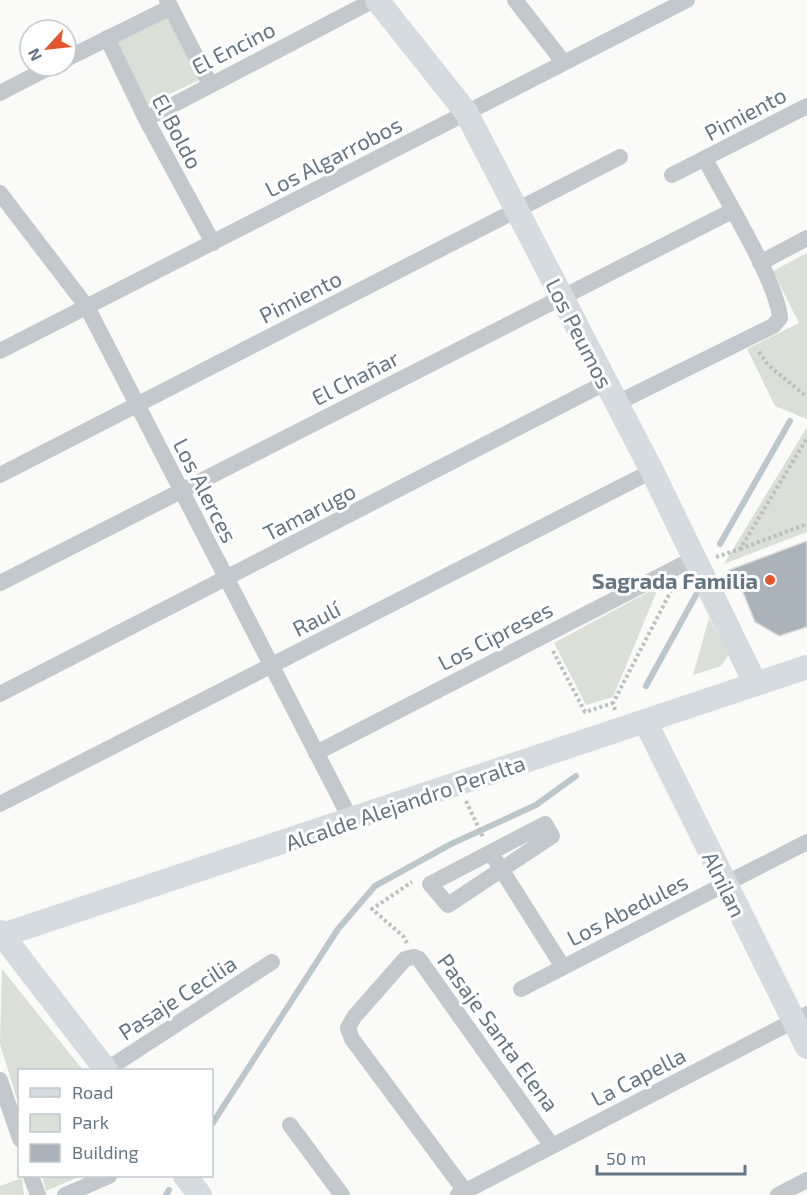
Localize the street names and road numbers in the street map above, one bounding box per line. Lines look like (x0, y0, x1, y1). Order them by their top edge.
street label: El Encino (187, 15, 279, 79)
street label: Pimiento (700, 81, 790, 145)
street label: El Boldo (148, 89, 208, 173)
street label: Los Algarrobos (260, 110, 406, 202)
street label: Pimiento (255, 264, 345, 328)
street label: Los Peumos (541, 274, 619, 392)
street label: El Chañar (307, 344, 403, 410)
street label: Los Alerces (169, 434, 243, 546)
street label: Tamarugo (258, 477, 360, 545)
street label: Raulí (288, 594, 346, 641)
street label: Los Cipreses (433, 595, 557, 675)
street label: Alcalde Alejandro Peralta (282, 749, 529, 856)
street label: Alnilan (698, 847, 752, 921)
street label: Los Abedules (562, 867, 692, 951)
street label: Pasaje Santa Elena (432, 948, 565, 1116)
street label: Pasaje Cecilia (113, 949, 241, 1046)
street label: La Capella (586, 1041, 690, 1111)

